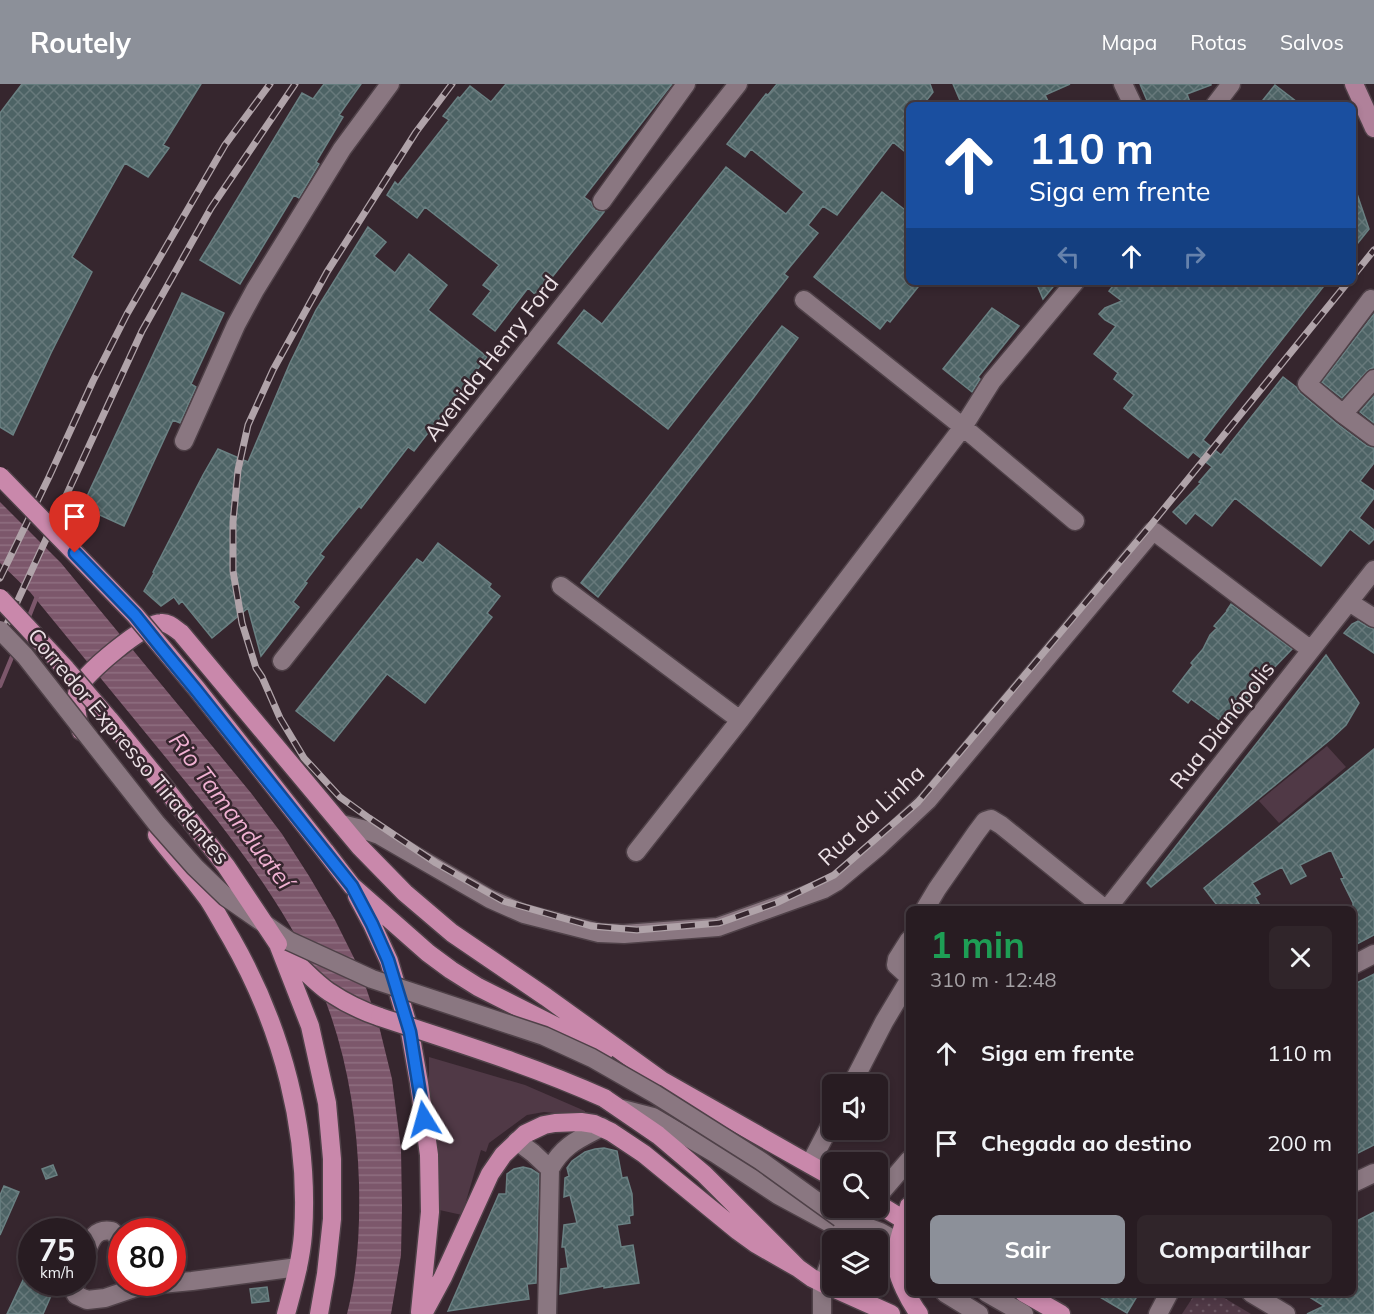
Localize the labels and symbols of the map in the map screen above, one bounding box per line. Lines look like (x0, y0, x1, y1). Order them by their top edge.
street label: Avenida Henry Ford (418, 270, 564, 446)
pin (49, 491, 100, 553)
street label: Corredor Expresso Tiradentes (22, 622, 236, 870)
street label: Rua Dianópolis (1163, 656, 1281, 794)
water label: Rio Tamanduateí (163, 726, 302, 897)
street label: Rua da Linha (812, 759, 930, 871)
position arrow (392, 1087, 456, 1151)
speed limit sign: 80 (108, 1218, 186, 1296)

